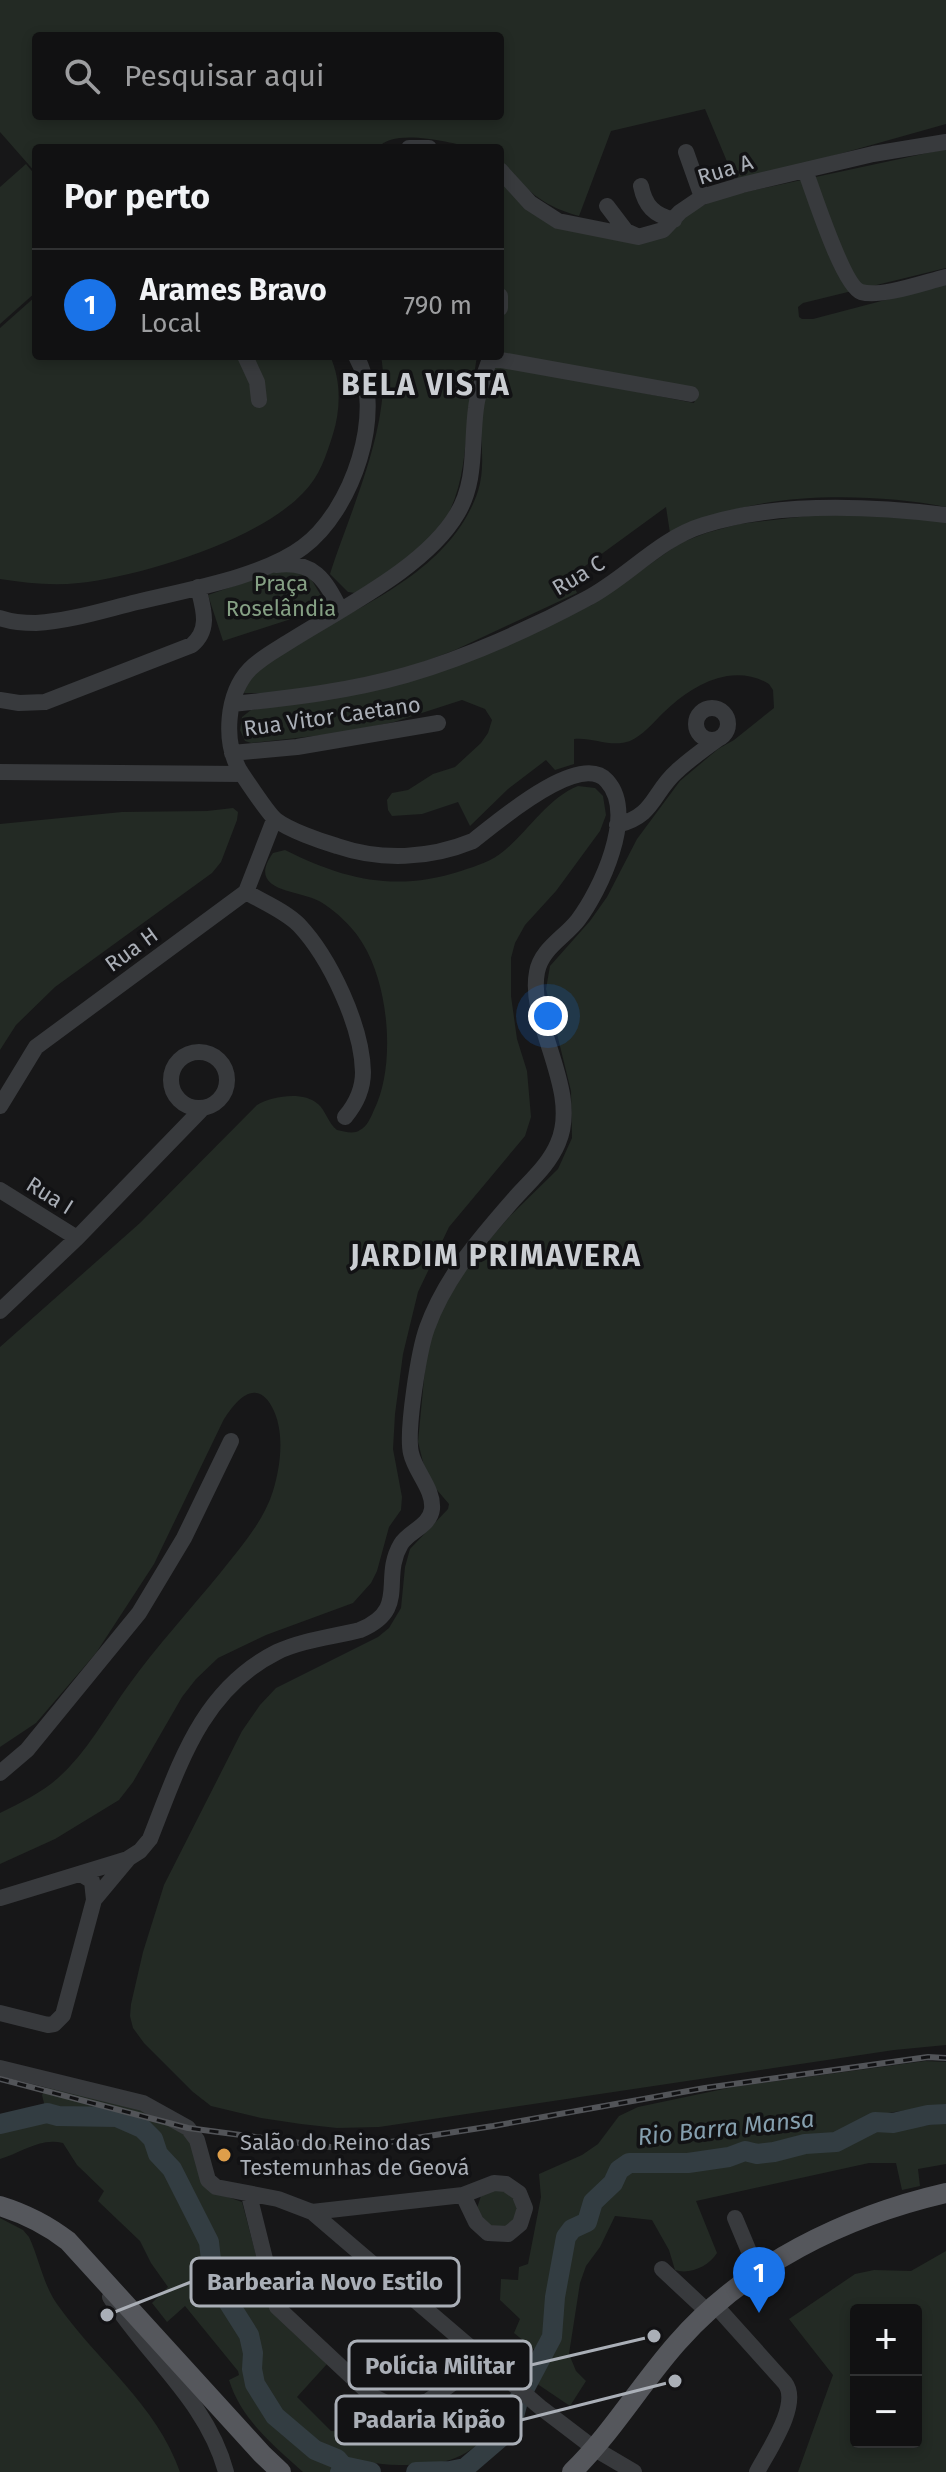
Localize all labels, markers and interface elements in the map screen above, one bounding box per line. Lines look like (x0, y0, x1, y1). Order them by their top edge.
search box (32, 32, 504, 120)
icon: search (60, 54, 104, 98)
text: Pesquisar aqui (124, 58, 325, 94)
street label: Rua A (694, 148, 756, 191)
text: Por perto (64, 176, 210, 217)
text: Arames Bravo (140, 272, 327, 308)
text: 1 (84, 290, 96, 321)
text: 790 m (404, 290, 472, 321)
text: Local (140, 308, 201, 339)
district label: BELA VISTA (341, 367, 511, 403)
street label: Rua C (547, 549, 609, 601)
park label: Praça Roselândia (226, 570, 336, 622)
street label: Rua Vitor Caetano (242, 691, 422, 742)
street label: Rua H (100, 921, 163, 978)
your location (528, 996, 568, 1036)
street label: Rua I (21, 1171, 78, 1220)
district label: JARDIM PRIMAVERA (349, 1238, 642, 1274)
water label: Rio Barra Mansa (636, 2105, 816, 2151)
place label: Salão do Reino das Testemunhas de Geová (240, 2129, 469, 2181)
marker: Salão do Reino das Testemunhas de Geová (215, 2146, 233, 2164)
pin: 1 (733, 2247, 785, 2313)
callout: Barbearia Novo Estilo (191, 2258, 459, 2306)
text: Barbearia Novo Estilo (207, 2268, 443, 2296)
map controls (850, 2304, 922, 2448)
button: + (850, 2304, 922, 2376)
callout: Polícia Militar (349, 2341, 531, 2389)
text: Polícia Militar (365, 2352, 515, 2380)
button: − (850, 2376, 922, 2448)
callout: Padaria Kipão (336, 2396, 521, 2444)
text: Padaria Kipão (353, 2406, 505, 2434)

